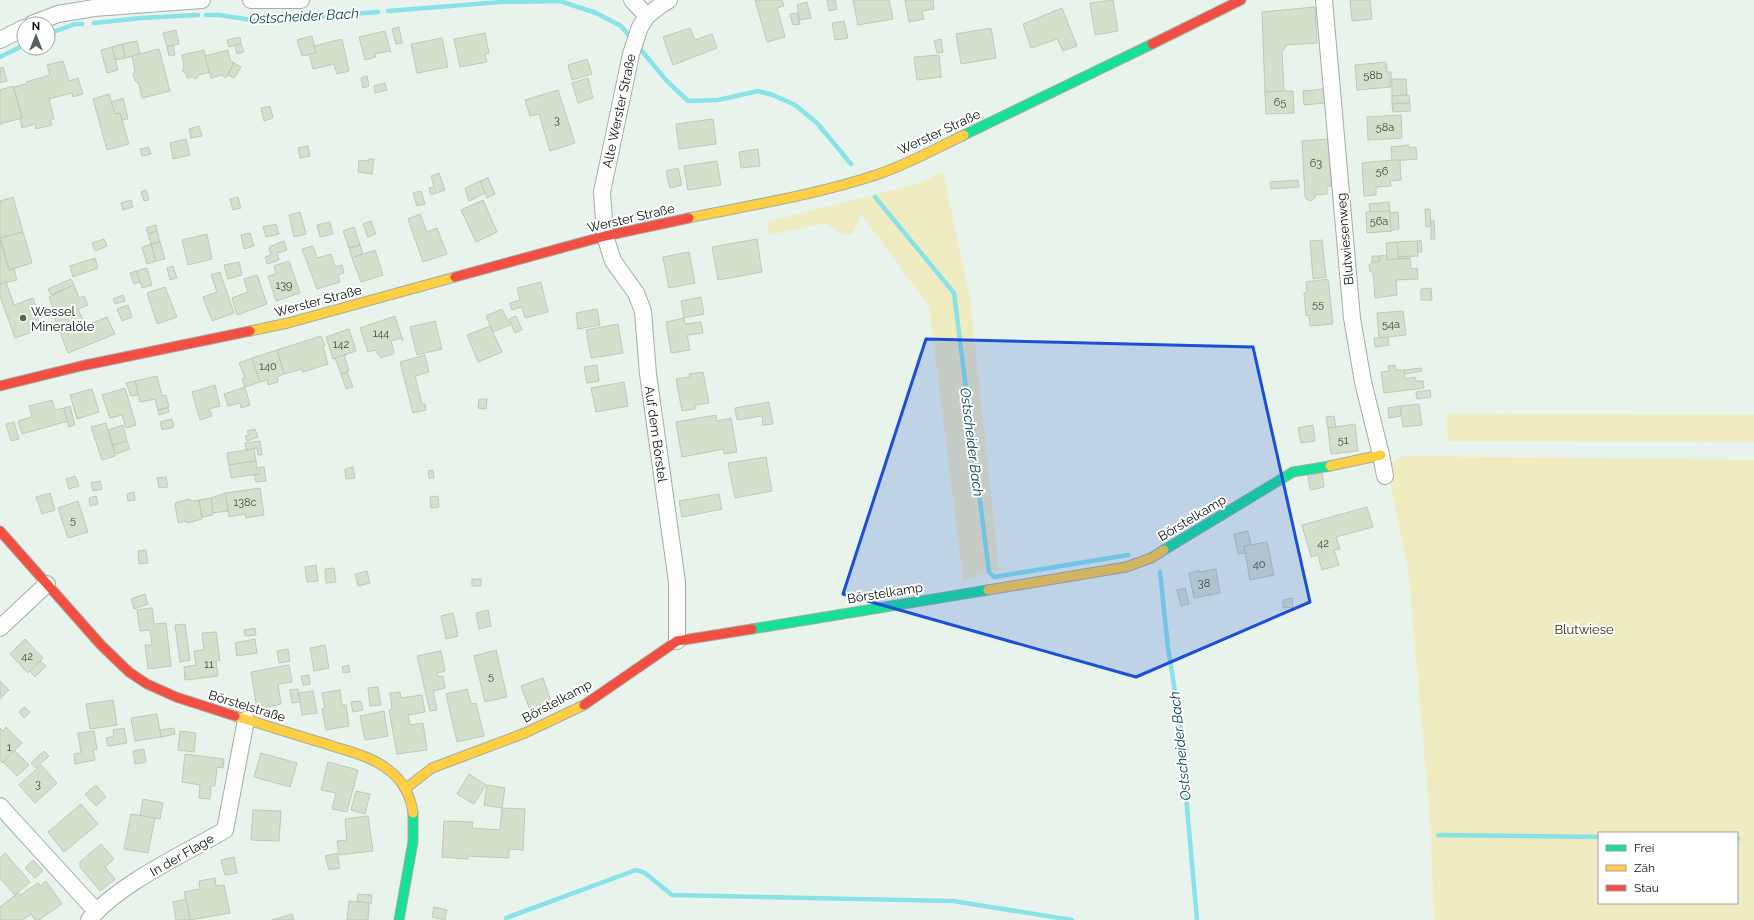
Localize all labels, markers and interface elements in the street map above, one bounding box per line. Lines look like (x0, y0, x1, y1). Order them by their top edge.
water label: Ostscheider Bach (249, 5, 359, 27)
north arrow (16, 16, 56, 56)
text: N (32, 20, 40, 33)
street label: Alte Werster Straße (600, 52, 638, 169)
house number: 58b (1363, 69, 1383, 82)
house number: 65 (1274, 96, 1286, 109)
street label: Werster Straße (895, 106, 983, 158)
house number: 3 (554, 114, 560, 127)
house number: 58a (1376, 121, 1394, 134)
house number: 63 (1310, 157, 1322, 170)
house number: 56 (1376, 165, 1389, 178)
street label: Blutwiesenweg (1333, 192, 1357, 286)
street label: Werster Straße (586, 201, 676, 235)
house number: 56a (1370, 215, 1388, 228)
house number: 139 (275, 279, 293, 292)
street label: Werster Straße (273, 282, 363, 320)
house number: 55 (1312, 298, 1324, 311)
place label: Wessel Mineralöle (31, 304, 95, 334)
marker: Wessel Mineralöle (18, 313, 28, 323)
house number: 54a (1382, 318, 1400, 331)
house number: 144 (373, 327, 389, 340)
house number: 142 (333, 338, 349, 351)
house number: 140 (259, 360, 277, 373)
street label: Auf dem Börstel (642, 385, 670, 484)
water label: Ostscheider Bach (957, 387, 987, 498)
house number: 51 (1338, 434, 1349, 447)
street label: Börstelkamp (1155, 492, 1229, 544)
house number: 138c (233, 496, 257, 509)
house number: 5 (70, 514, 76, 527)
house number: 42 (1317, 537, 1329, 550)
house number: 40 (1253, 558, 1266, 571)
house number: 38 (1198, 577, 1210, 590)
street label: Börstelkamp (846, 580, 924, 606)
park label: Blutwiese (1554, 622, 1614, 637)
house number: 42 (21, 650, 33, 663)
house number: 11 (204, 658, 214, 671)
house number: 5 (488, 670, 494, 683)
street label: Börstelkamp (520, 676, 594, 726)
street label: Börstelstraße (207, 687, 288, 725)
water label: Ostscheider Bach (1166, 690, 1194, 801)
house number: 1 (7, 741, 12, 754)
house number: 3 (35, 778, 41, 791)
street label: In der Flage (147, 830, 217, 879)
legend (1598, 832, 1738, 904)
text: Frei (1634, 841, 1654, 855)
text: Zäh (1634, 861, 1655, 875)
text: Stau (1634, 881, 1659, 895)

